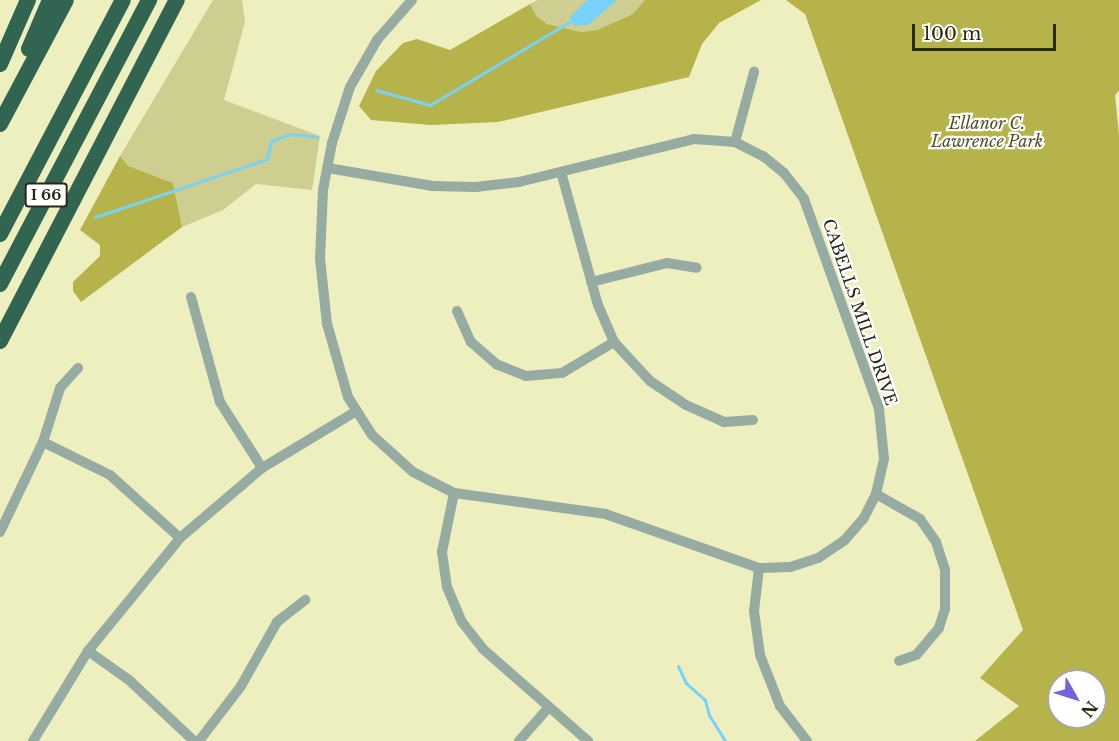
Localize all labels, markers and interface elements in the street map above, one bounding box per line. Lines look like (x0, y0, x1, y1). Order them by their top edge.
scale bar (915, 12, 1059, 50)
text: 100 m (923, 23, 981, 45)
park label: Ellanor C. Lawrence Park (931, 113, 1043, 151)
road number: I 66 (24, 183, 68, 207)
street label: CABELLS MILL DRIVE (819, 216, 901, 408)
north arrow (1047, 669, 1107, 729)
text: N (1077, 697, 1102, 721)

